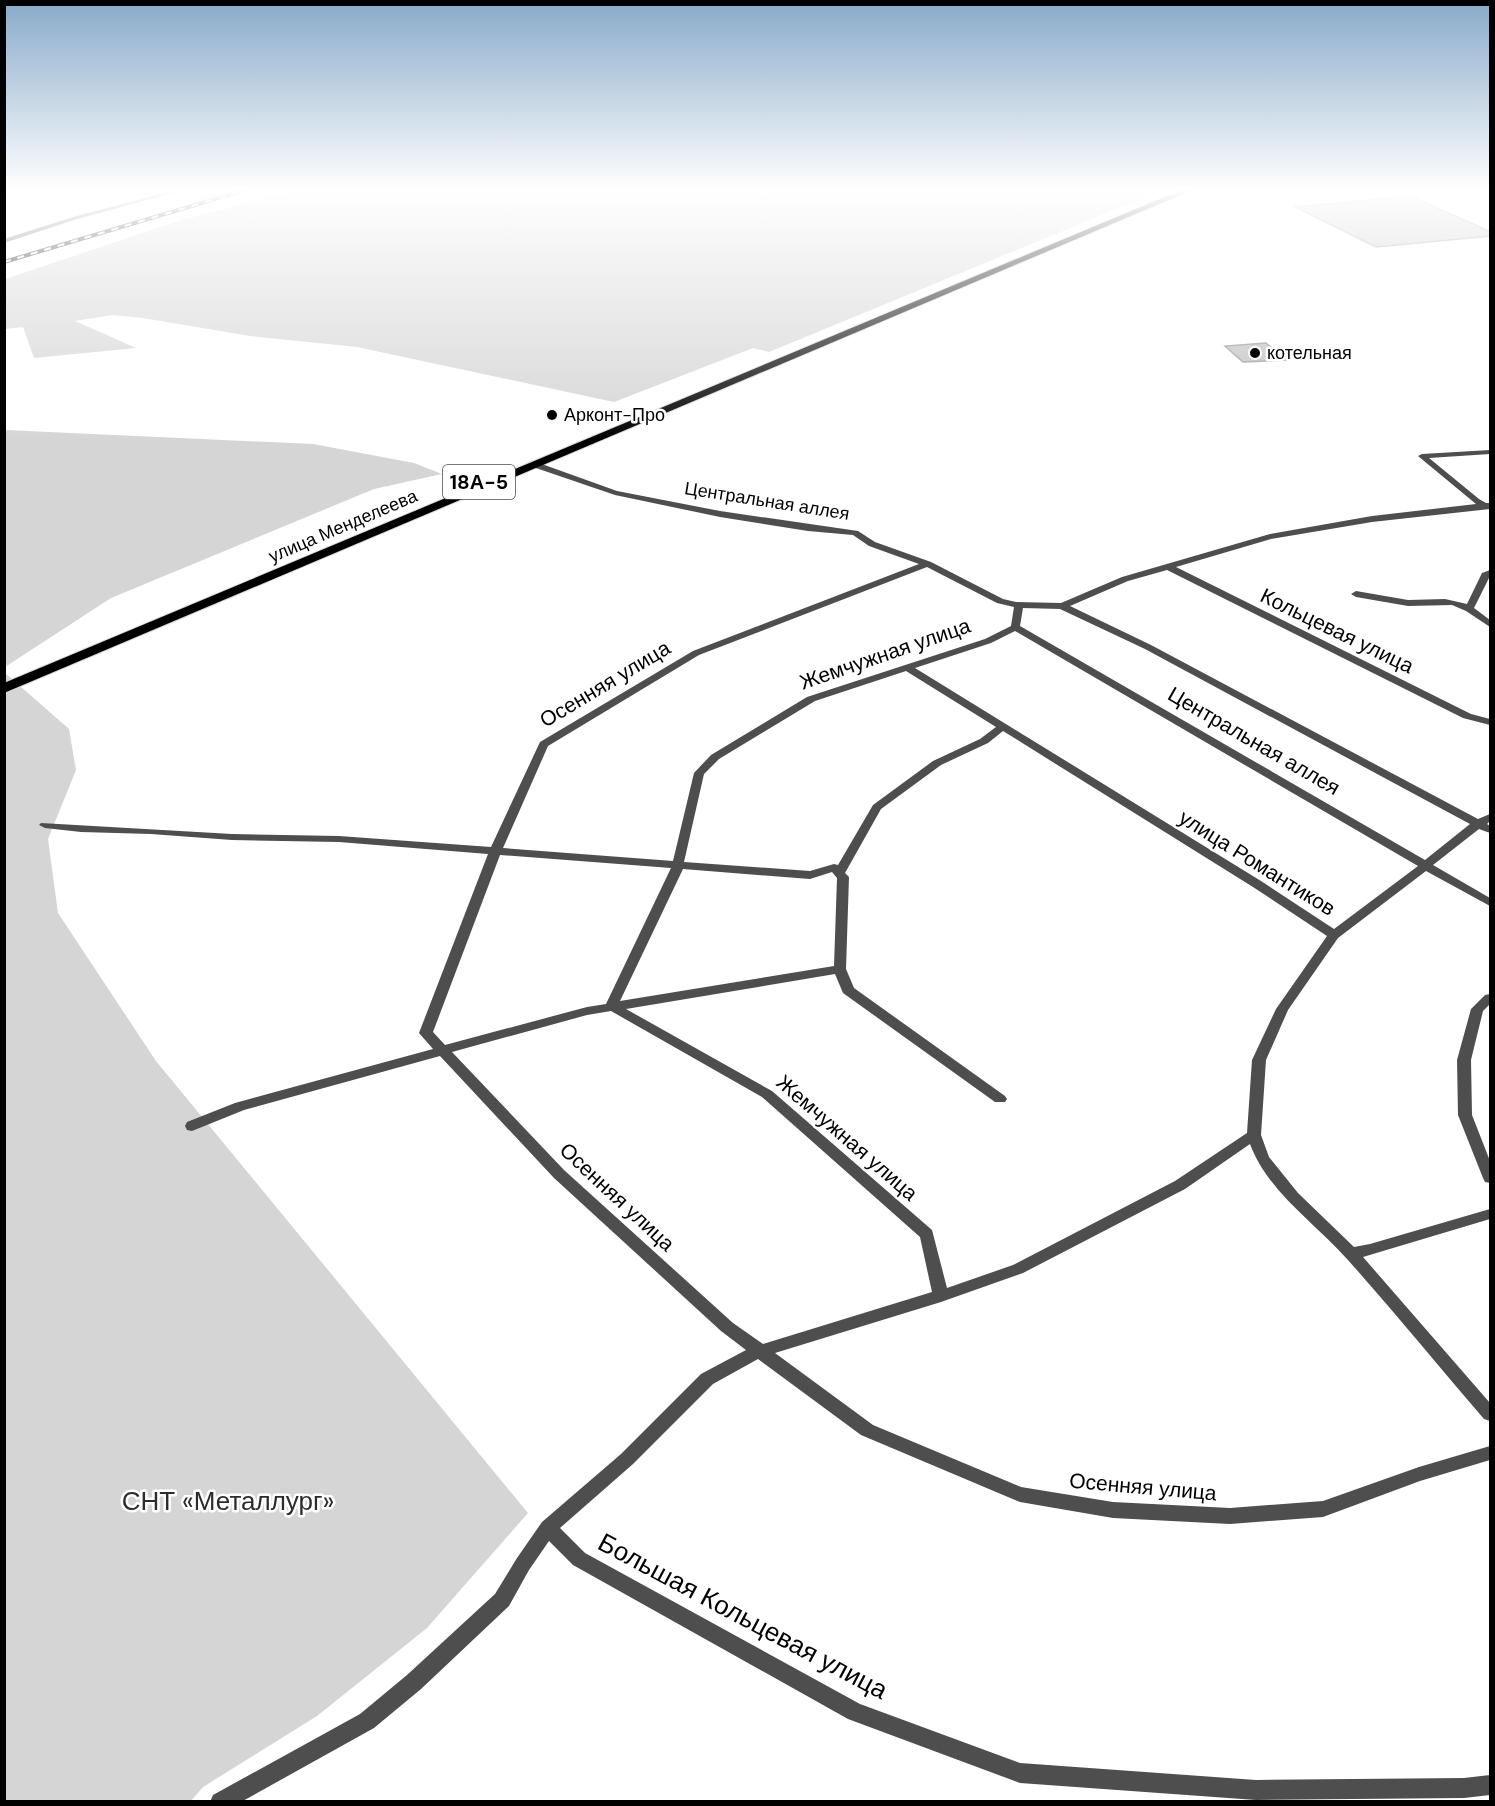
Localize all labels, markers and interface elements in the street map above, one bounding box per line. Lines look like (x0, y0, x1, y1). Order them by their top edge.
place label: котельная (1267, 341, 1352, 365)
marker: котельная (1248, 346, 1262, 360)
place label: Арконт-Про (564, 403, 665, 427)
marker: Арконт-Про (545, 408, 559, 422)
road number: 18А-5 (443, 465, 515, 499)
street label: Центральная аллея (683, 476, 851, 526)
street label: улица Менделеева (265, 483, 422, 568)
street label: Кольцевая улица (1256, 582, 1419, 680)
street label: Жемчужная улица (796, 612, 974, 696)
street label: Осенняя улица (534, 634, 676, 734)
street label: Центральная аллея (1163, 680, 1345, 802)
street label: улица Романтиков (1174, 804, 1340, 922)
street label: Жемчужная улица (770, 1069, 924, 1207)
street label: Осенняя улица (553, 1136, 681, 1258)
street label: Осенняя улица (1068, 1467, 1218, 1507)
park label: СНТ «Металлург» (122, 1484, 334, 1518)
street label: Большая Кольцевая улица (592, 1525, 894, 1707)

